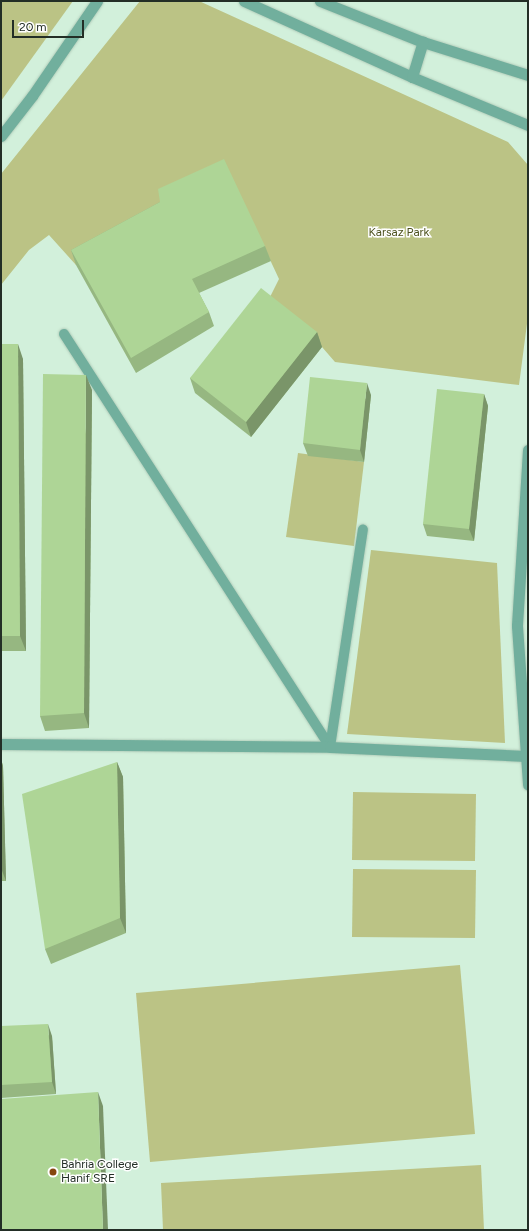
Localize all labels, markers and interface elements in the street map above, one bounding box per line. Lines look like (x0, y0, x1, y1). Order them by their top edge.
scale bar (14, 12, 86, 38)
text: 20 m (19, 20, 47, 34)
park label: Karsaz Park (369, 226, 429, 240)
place label: Bahria College Hanif SRE (61, 1158, 138, 1186)
marker: Bahria College Hanif SRE (48, 1167, 58, 1177)

